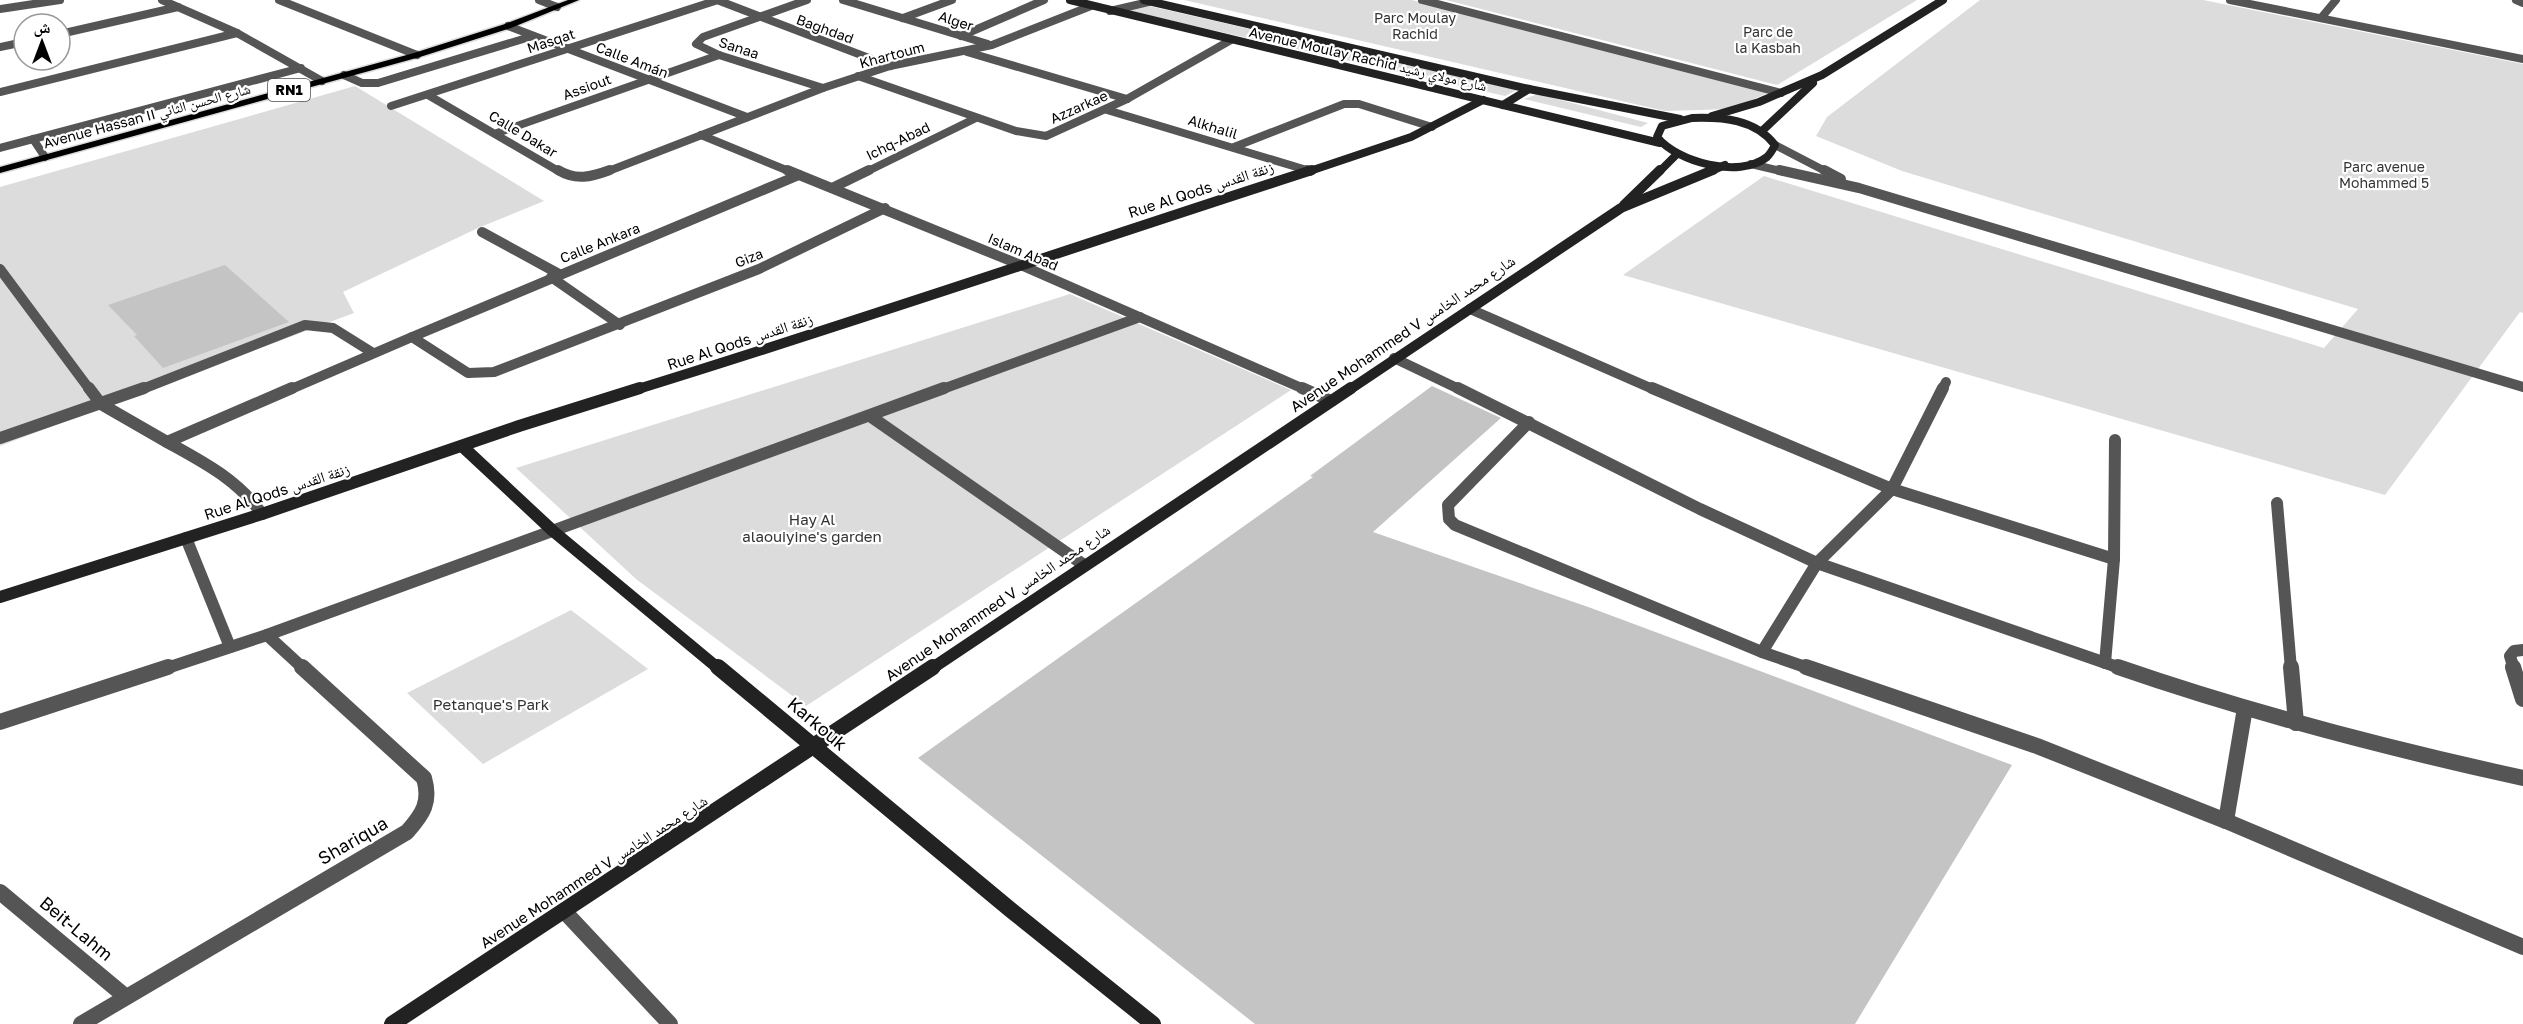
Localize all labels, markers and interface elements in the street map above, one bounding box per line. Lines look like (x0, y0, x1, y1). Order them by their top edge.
street label: Alger (937, 7, 976, 34)
park label: Parc Moulay Rachid (1374, 9, 1456, 42)
street label: Baghdad (794, 10, 856, 47)
north arrow (12, 12, 72, 72)
text: ش (34, 17, 51, 37)
street label: Avenue Moulay Rachid شارع مولاي رشيد (1247, 23, 1489, 98)
park label: Parc de la Kasbah (1735, 23, 1801, 56)
street label: Masqat (525, 25, 577, 56)
street label: Sanaa (717, 33, 761, 62)
street label: Calle Amán (594, 38, 671, 81)
street label: Khartoum (857, 38, 926, 71)
street label: Assiout (560, 70, 613, 103)
road number: RN1 (268, 79, 310, 101)
street label: Avenue Hassan II شارع الحسن الثاني (41, 80, 253, 155)
street label: Azzarkae (1047, 86, 1110, 127)
street label: Calle Dakar (486, 107, 561, 161)
street label: Alkhalil (1186, 111, 1240, 142)
street label: Ichq-Abad (863, 118, 933, 163)
street label: Rue Al Qods زنقة القدس (1126, 157, 1277, 223)
park label: Parc avenue Mohammed 5 (2339, 158, 2429, 191)
street label: Calle Ankara (557, 219, 642, 266)
street label: Islam Abad (986, 229, 1061, 274)
street label: Giza (732, 244, 765, 271)
street label: Avenue Mohammed V شارع محمد الخامس (1287, 251, 1519, 417)
street label: Rue Al Qods زنقة القدس (665, 309, 816, 375)
street label: Rue Al Qods زنقة القدس (202, 459, 353, 525)
park label: Hay Al alaouiyine's garden (742, 510, 882, 545)
street label: Avenue Mohammed V شارع محمد الخامس (882, 520, 1114, 686)
street label: Karkouk (783, 692, 852, 755)
park label: Petanque's Park (433, 695, 550, 713)
street label: Avenue Mohammed V شارع محمد الخامس (477, 791, 712, 953)
street label: Shariqua (314, 811, 391, 869)
street label: Beit-Lahm (36, 891, 118, 965)

